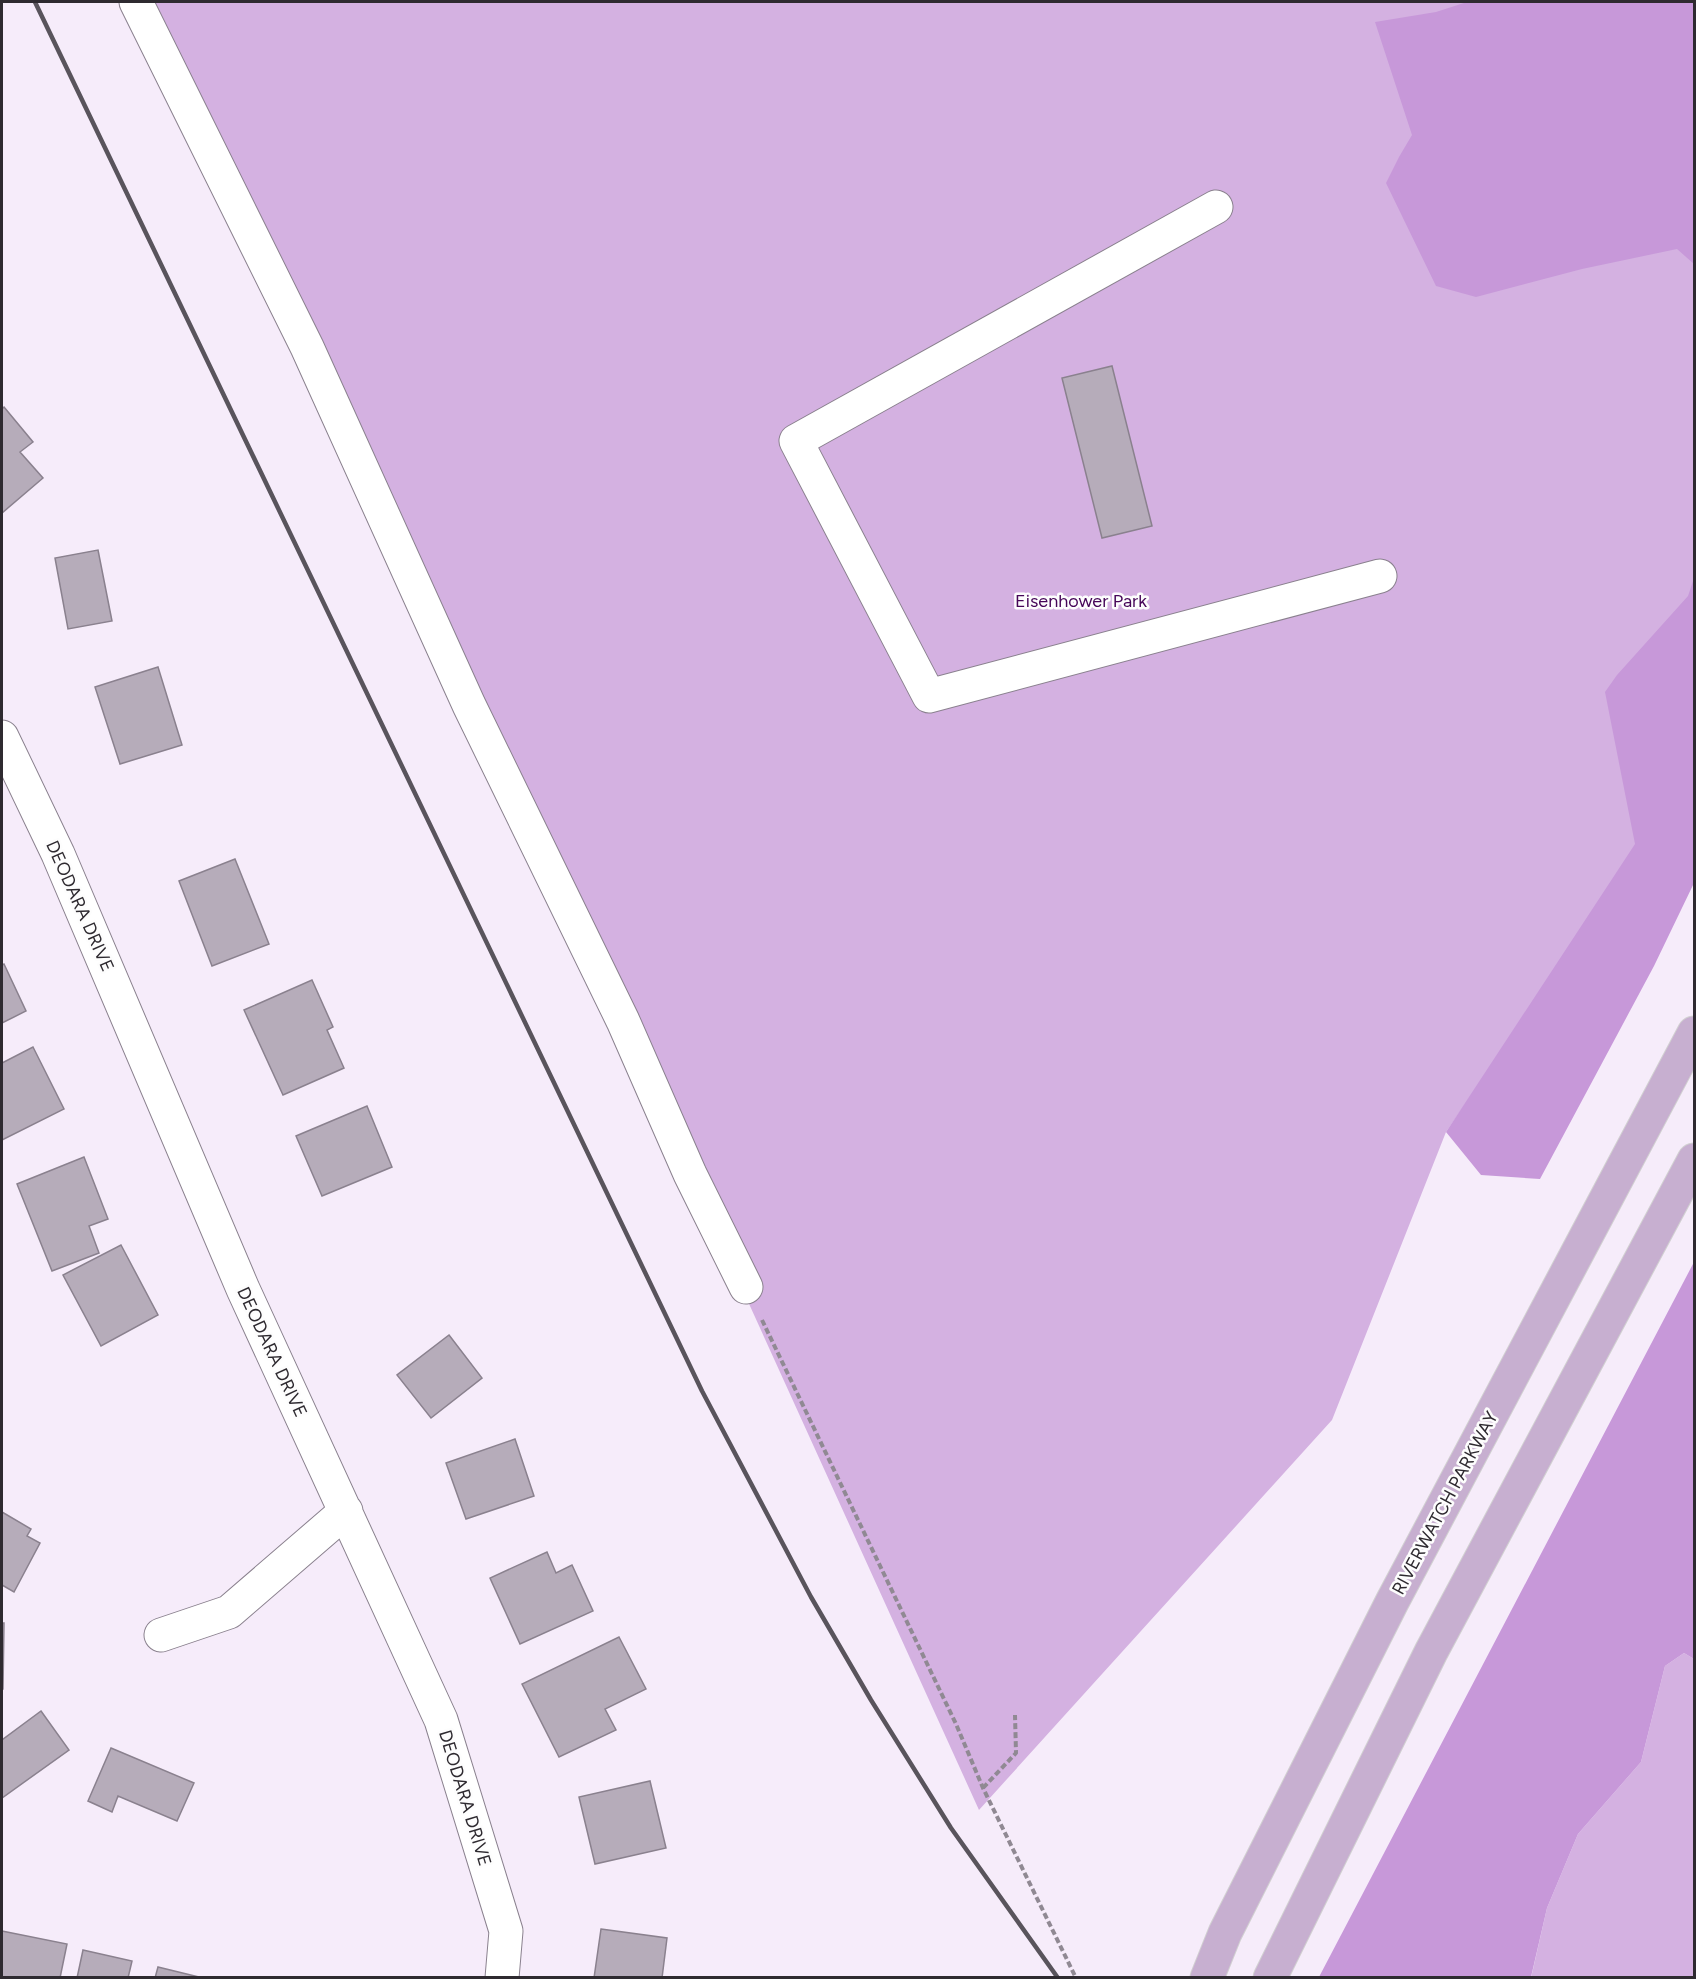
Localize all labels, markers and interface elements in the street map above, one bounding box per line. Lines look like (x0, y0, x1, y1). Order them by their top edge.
park label: Eisenhower Park (1015, 590, 1147, 612)
street label: DEODARA DRIVE (41, 837, 119, 975)
street label: DEODARA DRIVE (232, 1283, 312, 1421)
street label: RIVERWATCH PARKWAY (1387, 1407, 1503, 1598)
street label: DEODARA DRIVE (434, 1727, 496, 1869)

